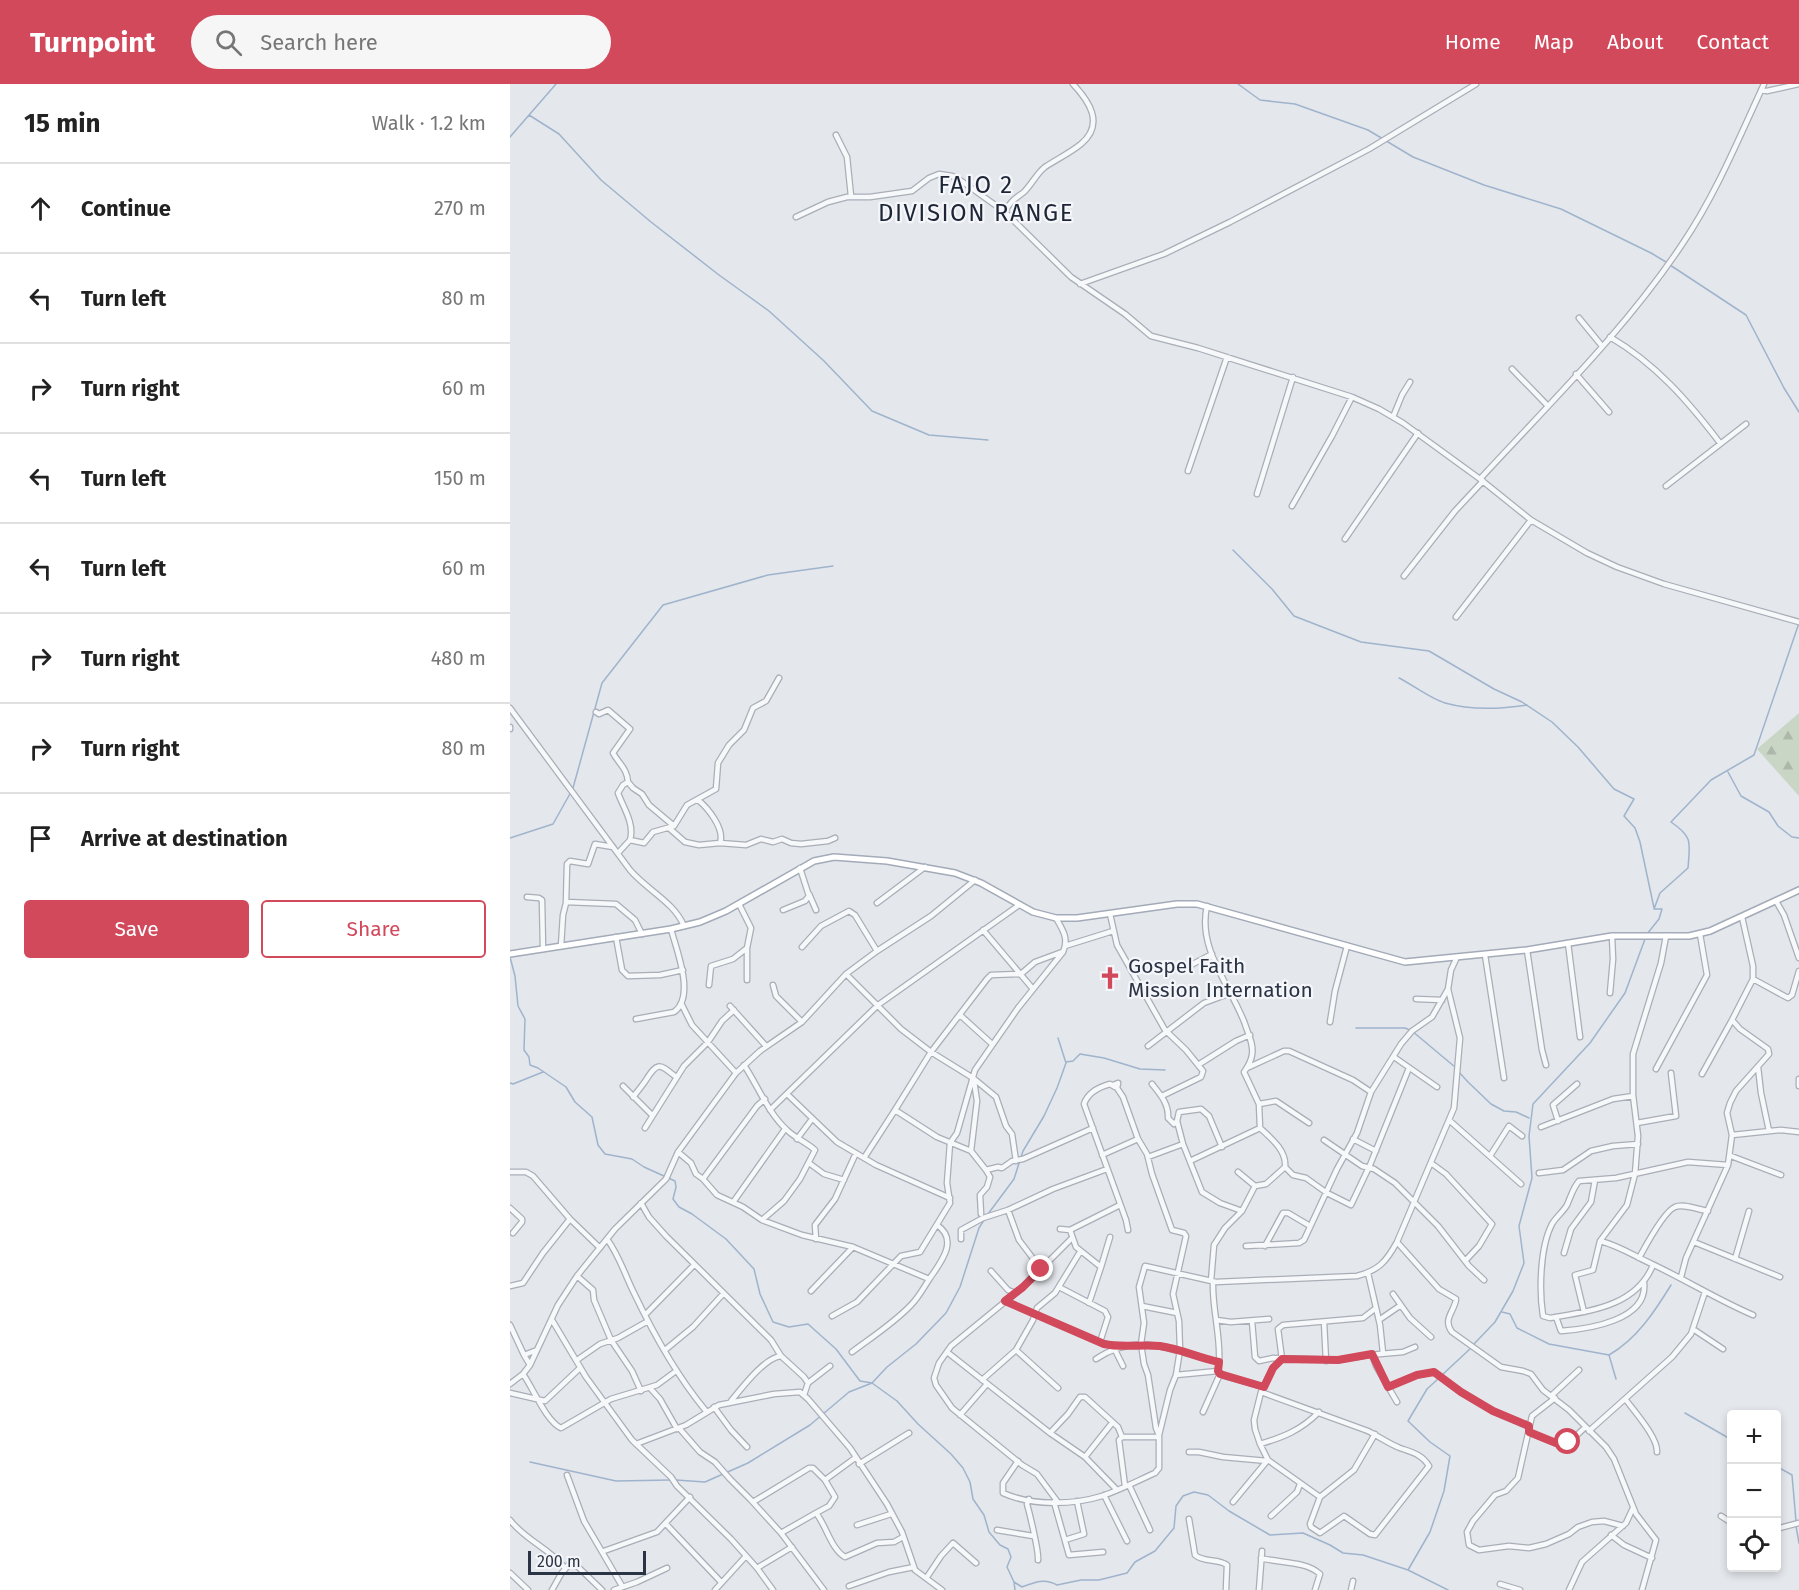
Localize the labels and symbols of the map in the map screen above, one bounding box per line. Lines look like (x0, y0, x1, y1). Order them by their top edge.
district label: FAJO 2 DIVISION RANGE (878, 171, 1074, 227)
place label: Gospel Faith Mission Internation (1128, 953, 1313, 1003)
church icon: Gospel Faith Mission Internation (1097, 965, 1123, 991)
route end (1027, 1255, 1053, 1281)
route start (1554, 1428, 1580, 1454)
scale bar (528, 1548, 646, 1576)

